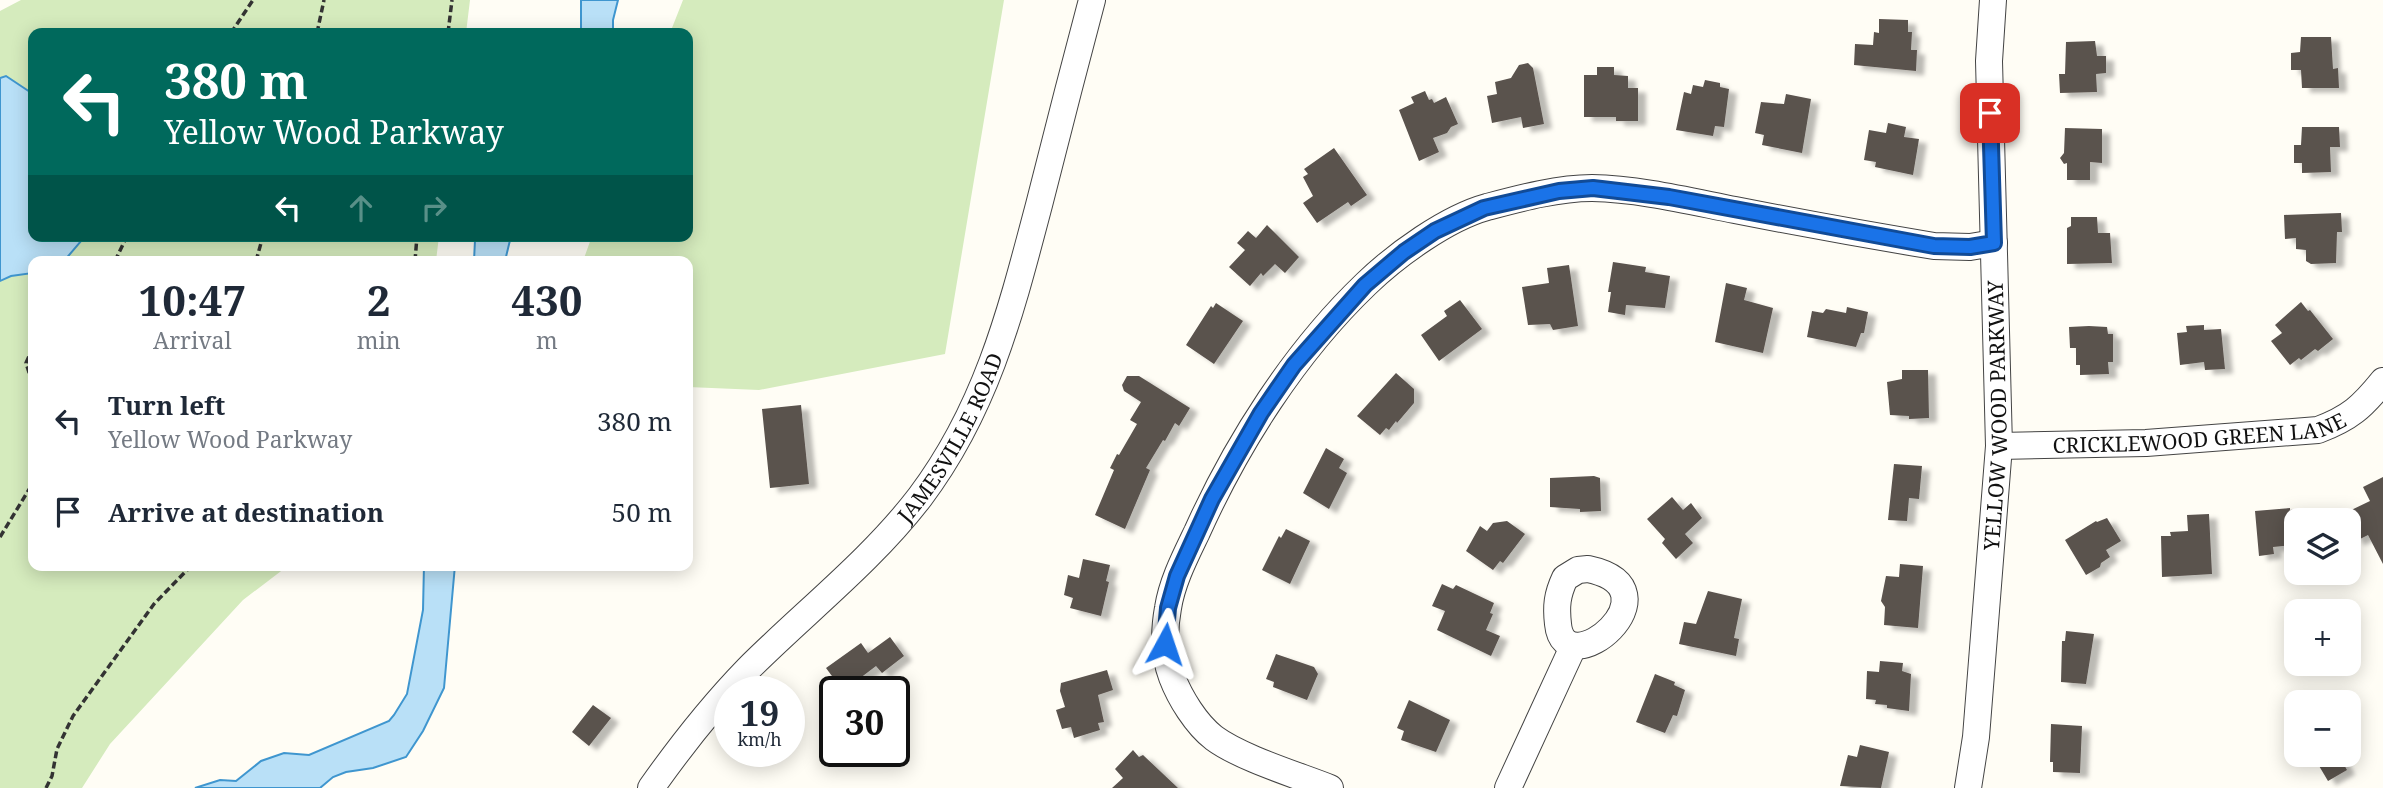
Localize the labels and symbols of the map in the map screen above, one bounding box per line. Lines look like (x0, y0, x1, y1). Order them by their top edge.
pin (1960, 83, 2020, 143)
street label: YELLOW WOOD PARKWAY (1977, 279, 2013, 553)
street label: JAMESVILLE ROAD (890, 349, 1009, 529)
street label: CRICKLEWOOD GREEN LANE (2052, 406, 2351, 459)
position arrow (1128, 607, 1202, 681)
speed limit sign: 30 (819, 676, 910, 767)

